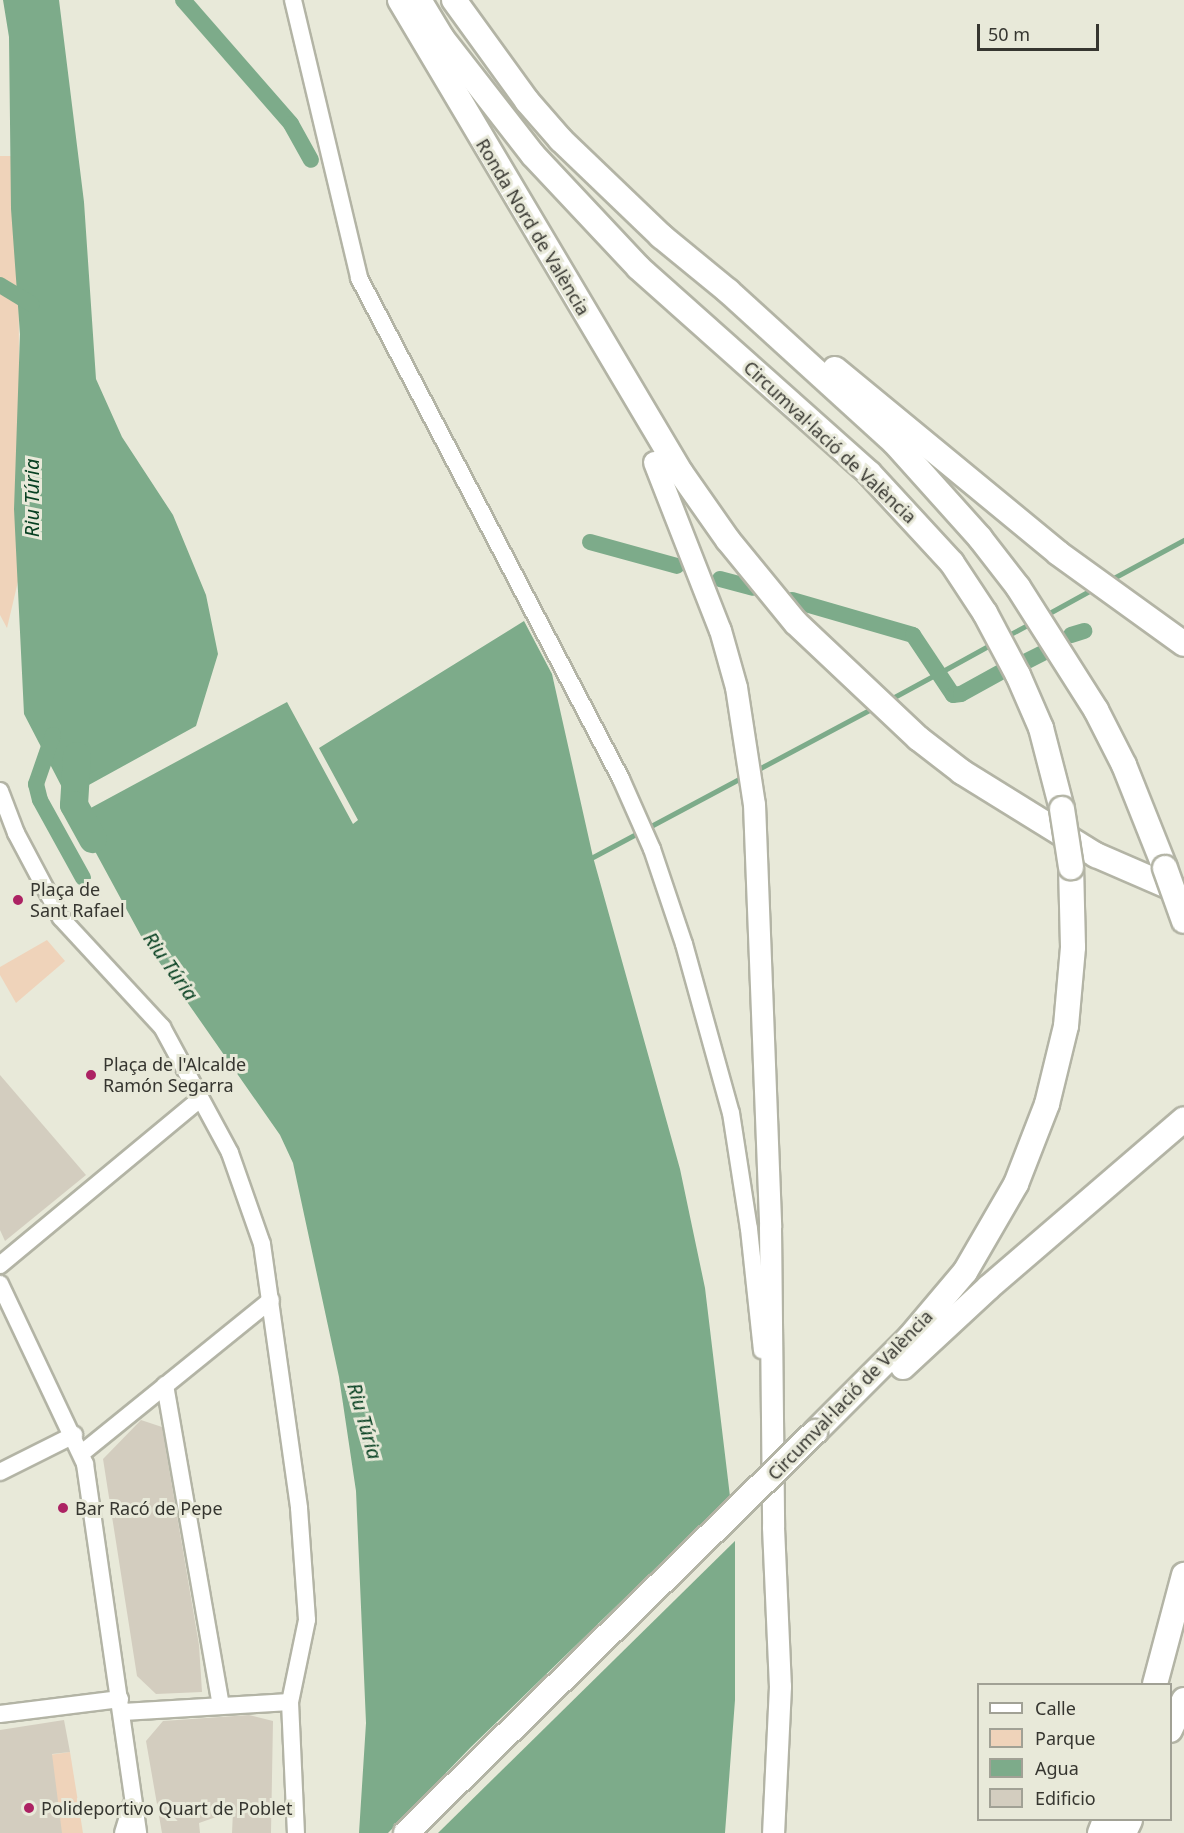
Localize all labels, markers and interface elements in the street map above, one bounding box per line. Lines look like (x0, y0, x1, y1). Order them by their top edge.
scale bar (980, 12, 1102, 50)
text: 50 m (988, 22, 1030, 46)
street label: Ronda Nord de València (472, 135, 594, 319)
street label: Circumval·lació de València (739, 356, 921, 528)
water label: Riu Túria (19, 459, 43, 537)
place label: Plaça de Sant Rafael (30, 879, 125, 922)
marker: Plaça de Sant Rafael (11, 893, 25, 907)
water label: Riu Túria (139, 927, 203, 1005)
place label: Plaça de l'Alcalde Ramón Segarra (103, 1054, 246, 1096)
marker: Plaça de l'Alcalde Ramón Segarra (84, 1068, 98, 1082)
street label: Circumval·lació de València (763, 1306, 937, 1484)
water label: Riu Túria (343, 1380, 387, 1462)
place label: Bar Racó de Pepe (75, 1497, 223, 1519)
marker: Bar Racó de Pepe (56, 1501, 70, 1515)
legend (977, 1683, 1172, 1821)
text: Calle (1035, 1696, 1076, 1720)
text: Parque (1035, 1726, 1095, 1750)
text: Agua (1035, 1756, 1079, 1780)
text: Edificio (1035, 1786, 1096, 1810)
place label: Polideportivo Quart de Poblet (41, 1797, 292, 1819)
marker: Polideportivo Quart de Poblet (22, 1801, 36, 1815)

